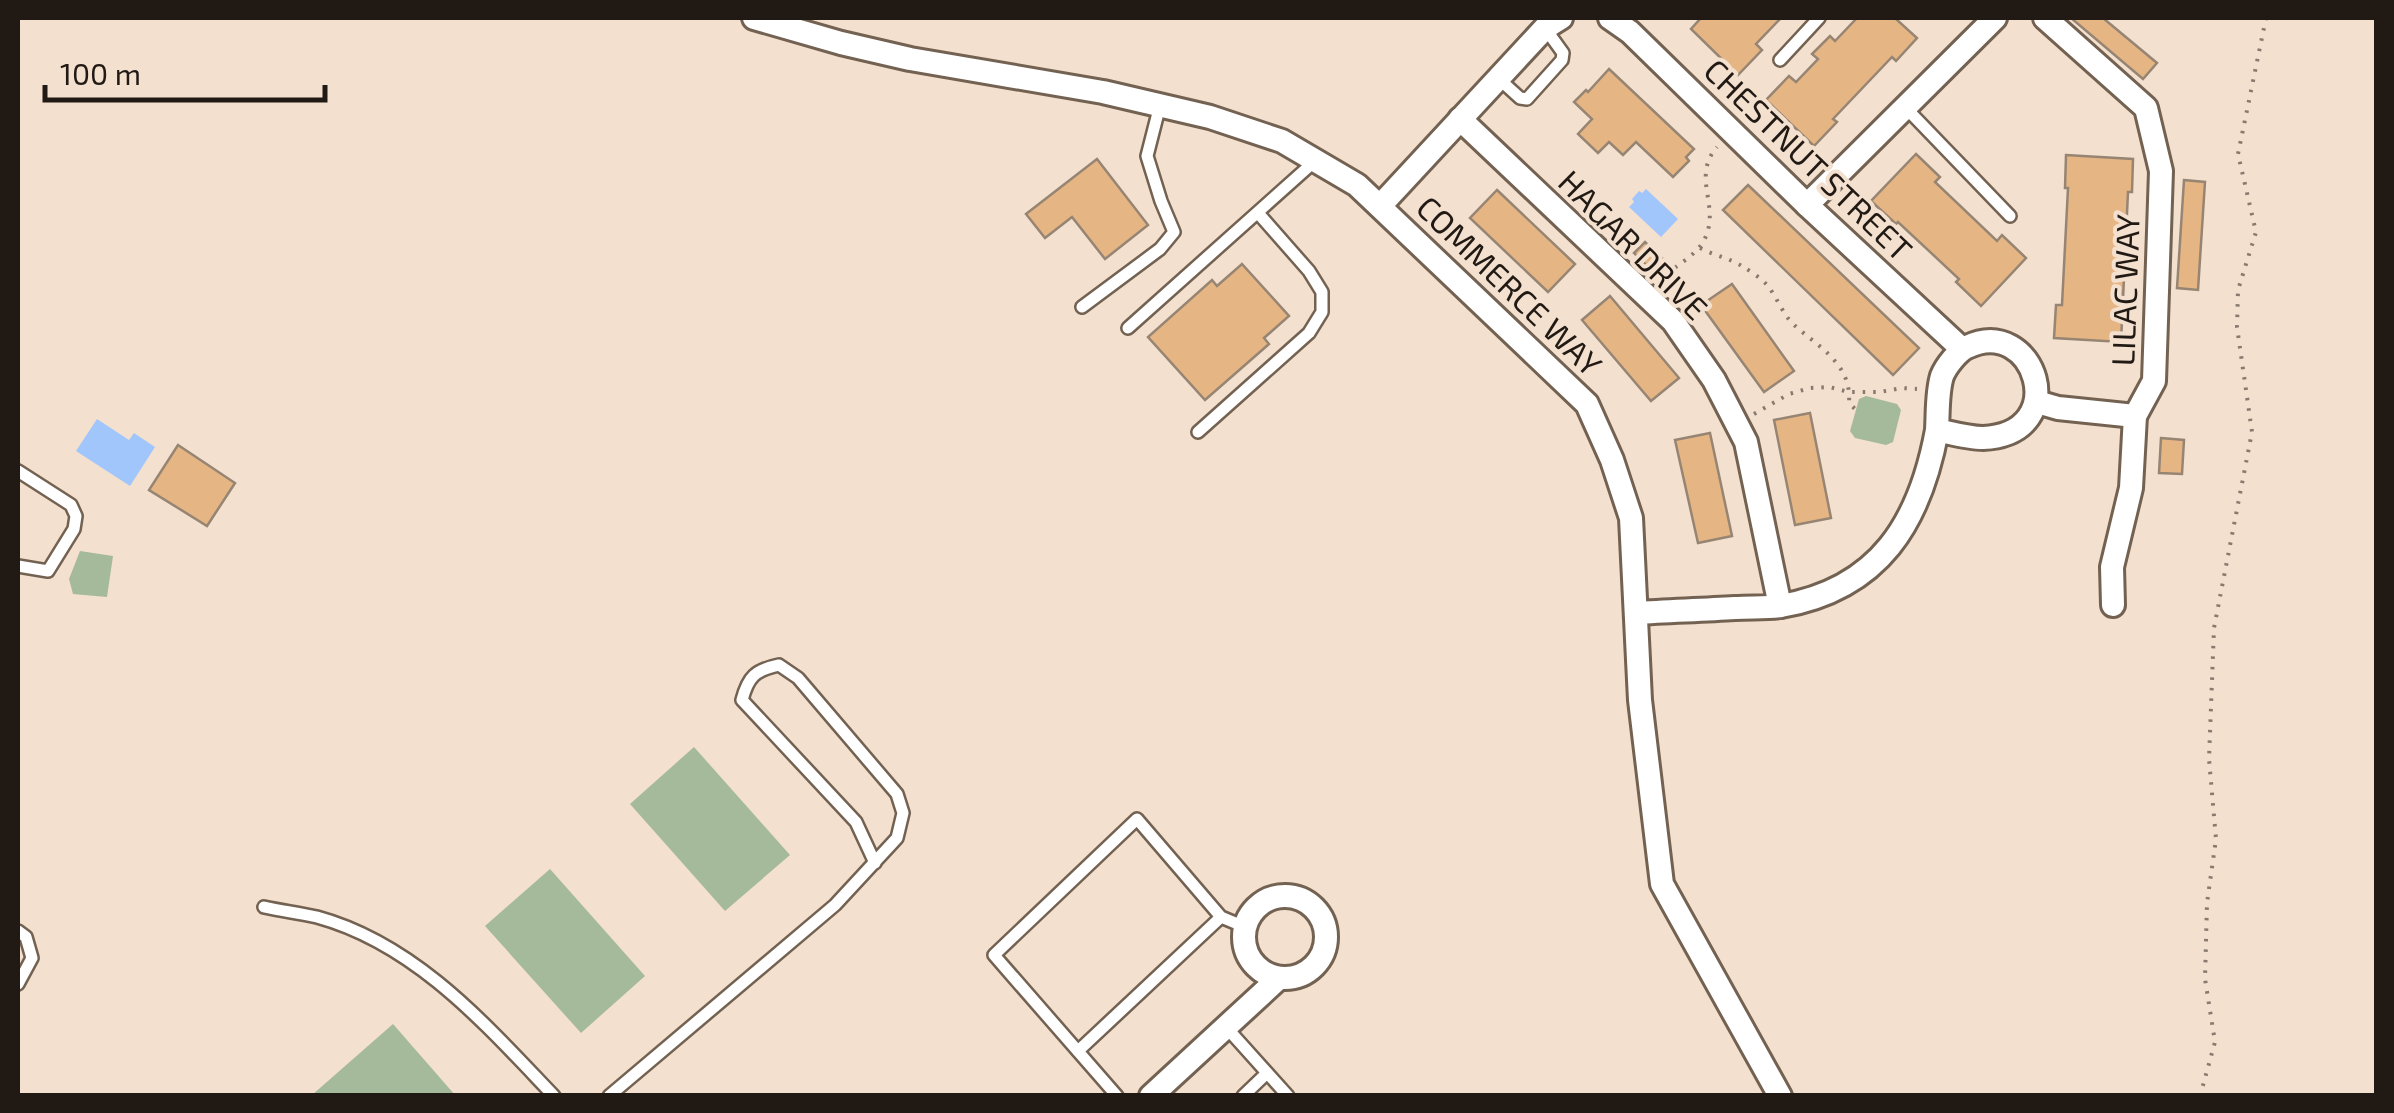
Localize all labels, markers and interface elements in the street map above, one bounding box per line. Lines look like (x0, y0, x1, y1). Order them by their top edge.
scale bar (45, 40, 325, 102)
street label: CHESTNUT STREET (1697, 50, 1921, 268)
text: 100 m (60, 55, 141, 91)
street label: HAGAR DRIVE (1552, 162, 1716, 326)
street label: COMMERCE WAY (1410, 187, 1610, 383)
street label: LILAC WAY (2102, 213, 2146, 367)

